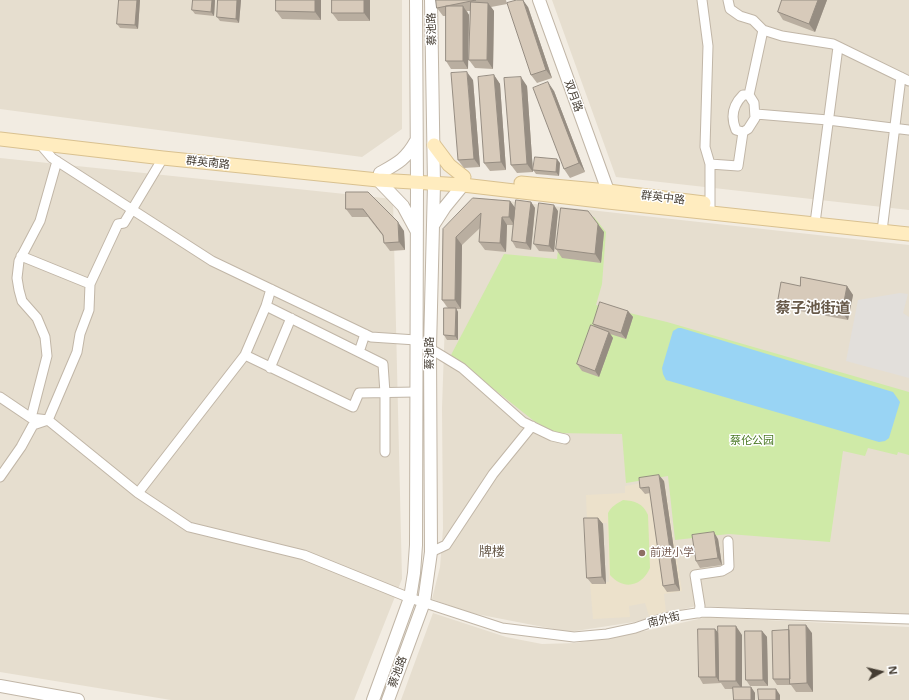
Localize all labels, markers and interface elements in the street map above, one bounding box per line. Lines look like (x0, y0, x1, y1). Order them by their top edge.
street label: 蔡池路 (425, 12, 439, 46)
street label: 双月路 (561, 78, 585, 114)
street label: 群英南路 (185, 154, 231, 172)
street label: 群英中路 (640, 189, 686, 207)
district label: 蔡子池街道 (776, 300, 850, 318)
street label: 蔡池路 (423, 337, 437, 369)
park label: 蔡伦公园 (730, 434, 774, 448)
district label: 牌楼 (479, 544, 505, 560)
place label: 前进小学 (650, 546, 694, 560)
marker: 前进小学 (637, 548, 647, 558)
street label: 南外街 (646, 610, 682, 630)
north arrow (861, 652, 901, 692)
street label: 蔡池路 (386, 654, 410, 690)
text: N (885, 665, 901, 676)

